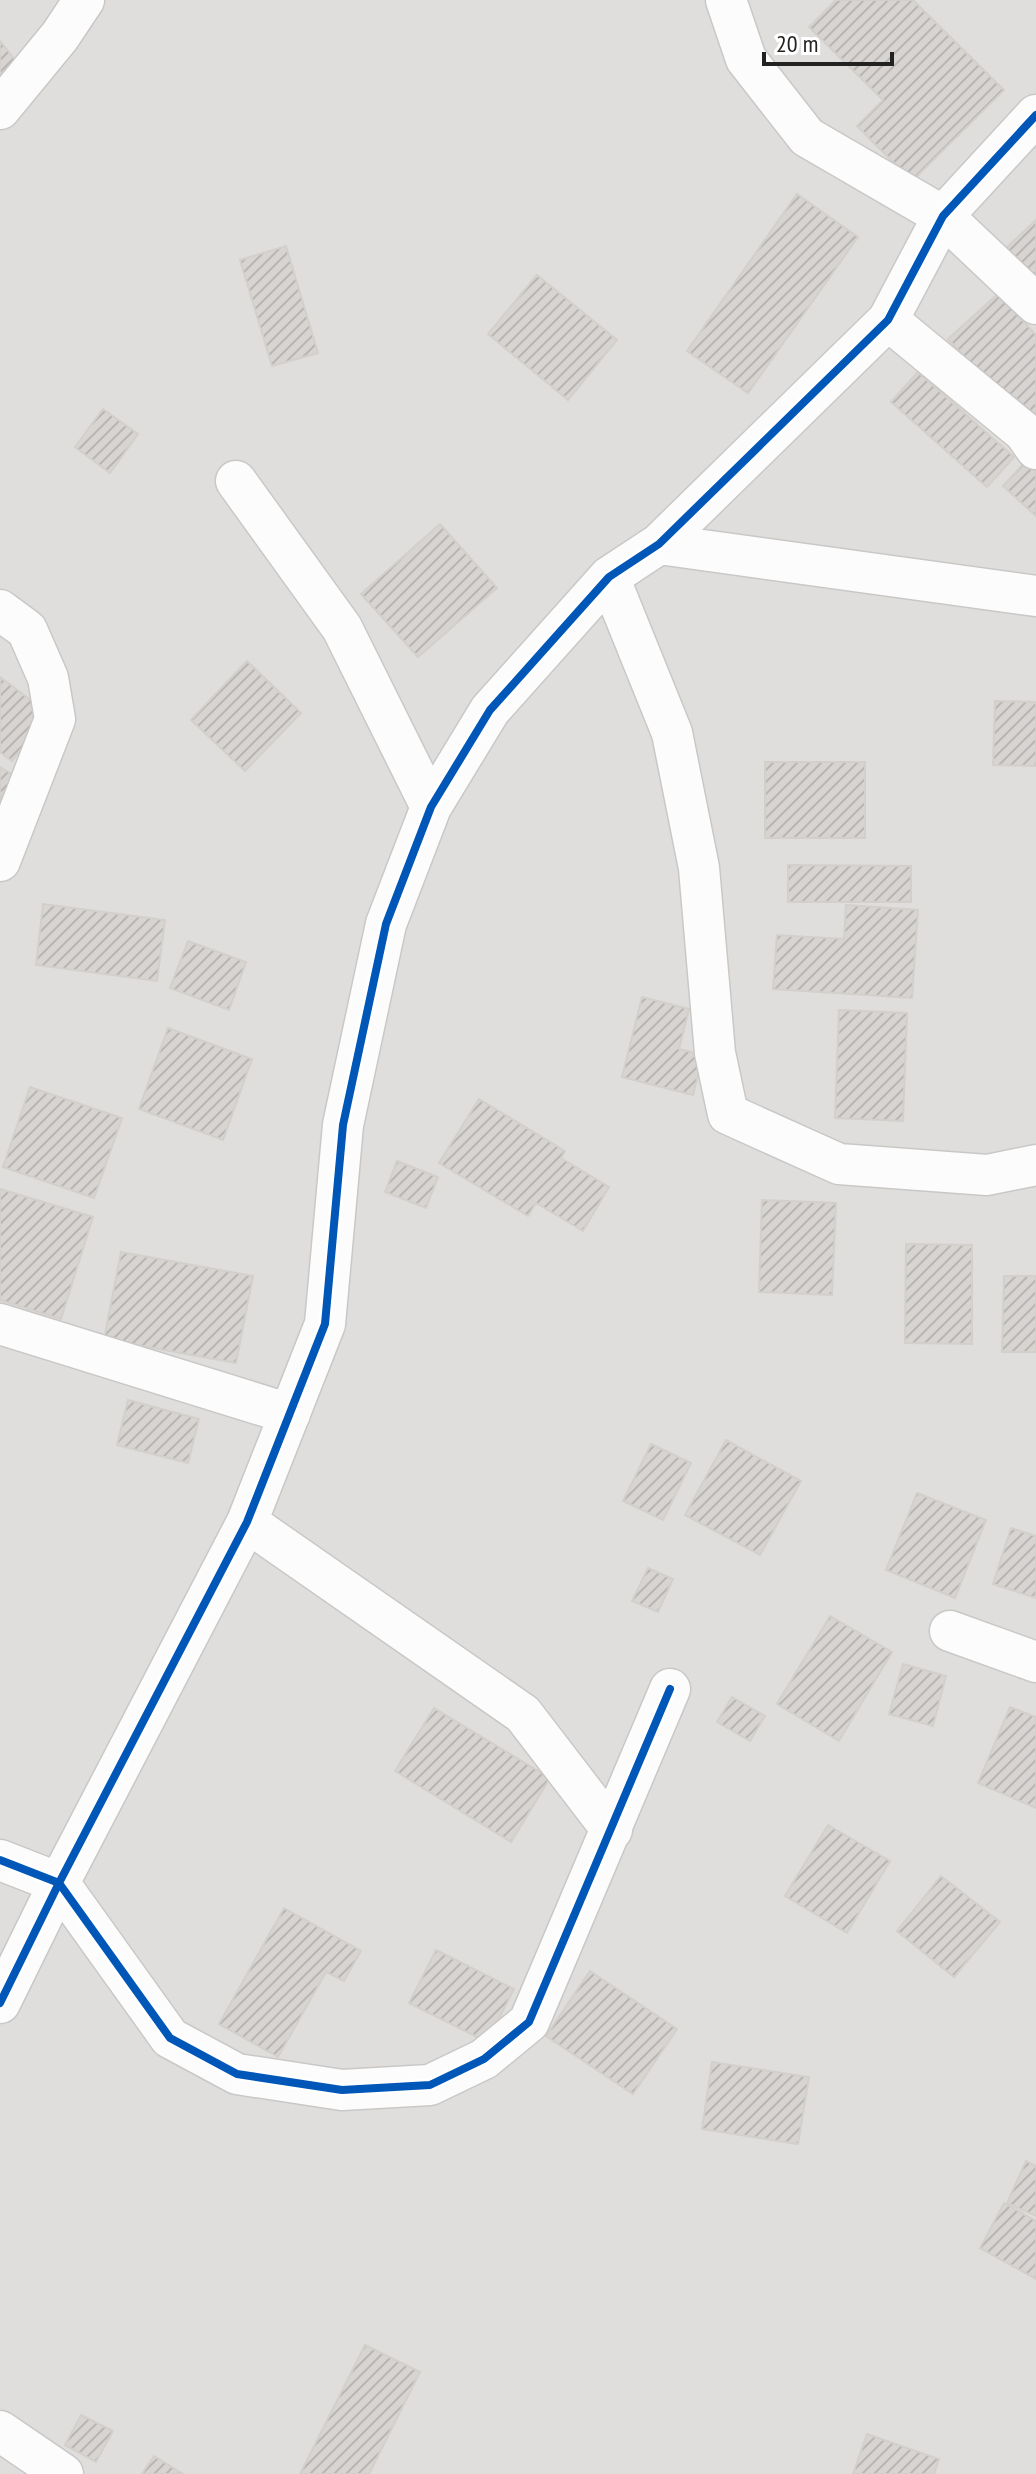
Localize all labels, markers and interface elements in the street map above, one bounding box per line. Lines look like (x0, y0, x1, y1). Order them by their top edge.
scale bar (764, 16, 892, 66)
text: 20 m (776, 28, 818, 59)

